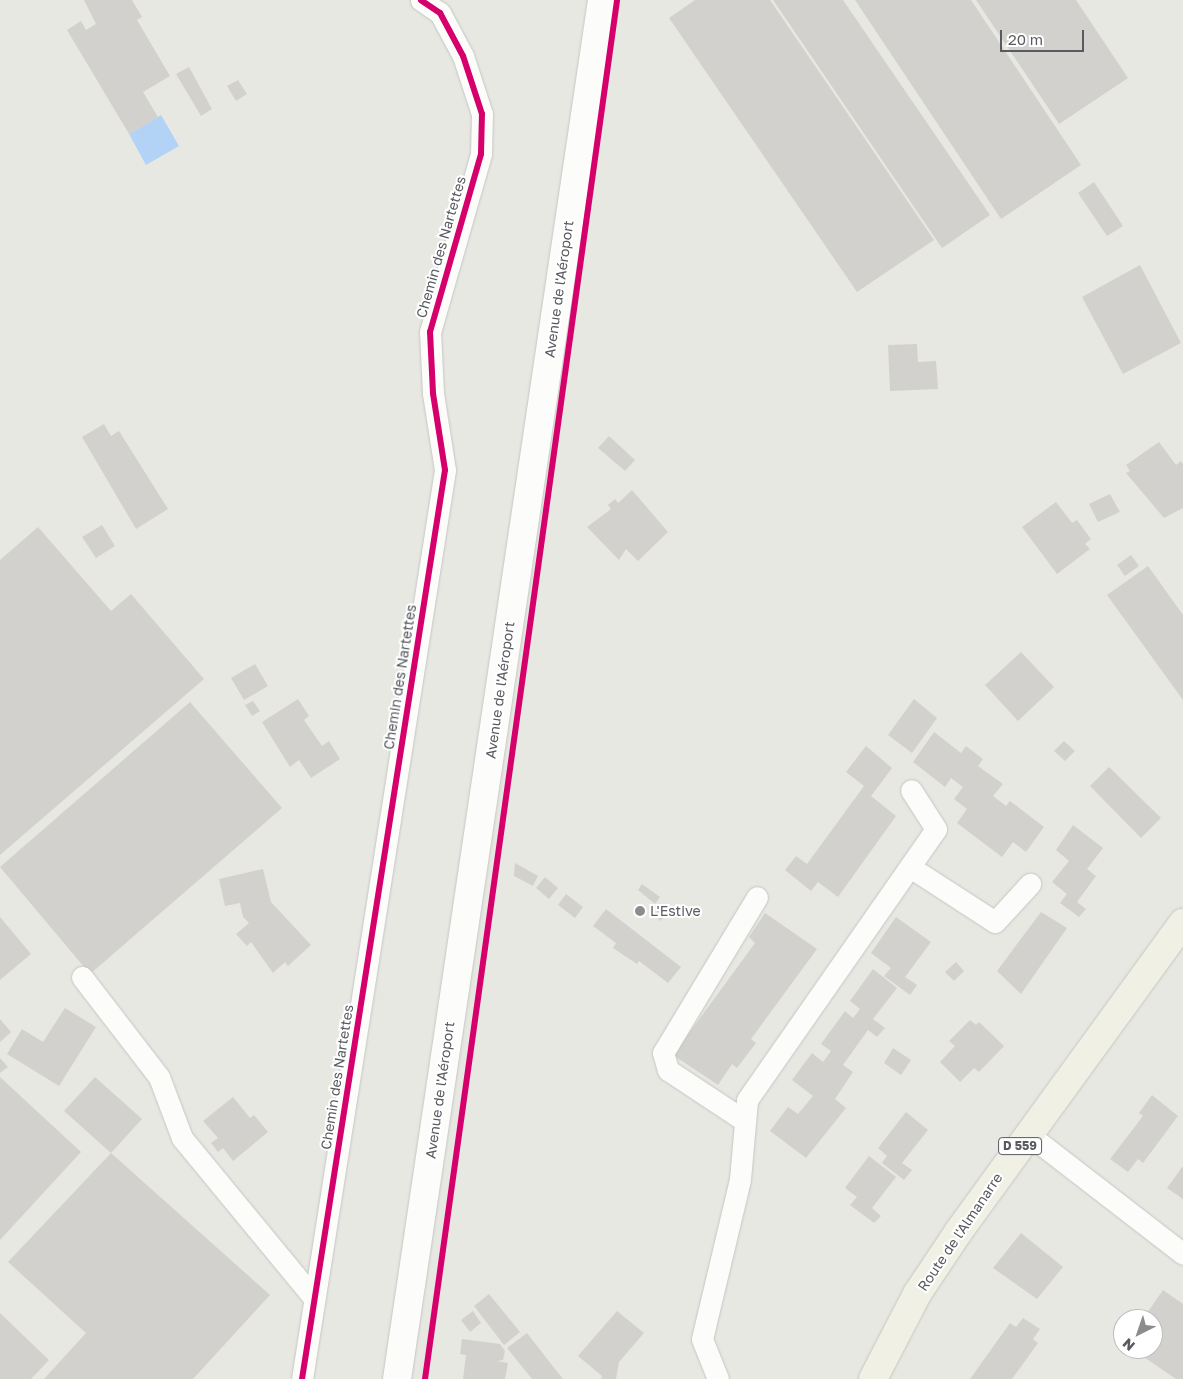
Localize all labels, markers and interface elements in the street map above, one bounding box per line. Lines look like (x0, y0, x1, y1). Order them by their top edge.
scale bar (1003, 20, 1087, 52)
text: 20 m (1008, 30, 1043, 48)
street label: Chemin des Nartettes (413, 174, 469, 320)
street label: Avenue de l'Aéroport (541, 219, 577, 359)
street label: Chemin des Nartettes (380, 603, 420, 751)
street label: Avenue de l'Aéroport (482, 620, 518, 760)
place label: L'Estive (650, 903, 701, 919)
marker: L'Estive (634, 905, 646, 917)
street label: Chemin des Nartettes (317, 1003, 357, 1151)
street label: Avenue de l'Aéroport (422, 1020, 458, 1160)
road number: D 559 (998, 1136, 1042, 1156)
street label: Route de l'Almanarre (914, 1170, 1006, 1294)
north arrow (1113, 1309, 1163, 1359)
text: N (1119, 1335, 1138, 1355)

